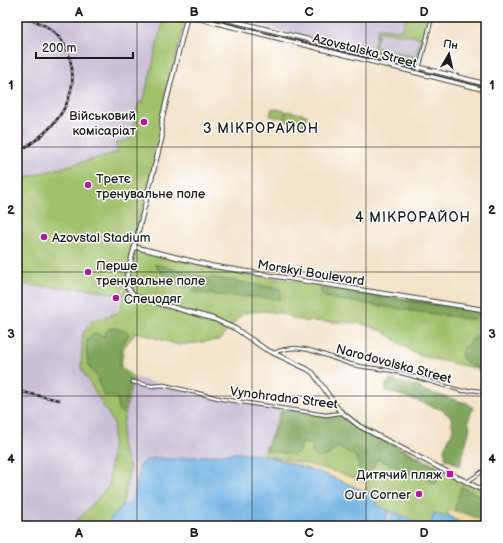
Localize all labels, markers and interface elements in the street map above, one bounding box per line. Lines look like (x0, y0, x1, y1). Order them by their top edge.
text: A (74, 4, 83, 20)
text: B (189, 4, 199, 20)
text: C (304, 4, 314, 20)
text: D (419, 4, 429, 20)
street label: Azovstalska Street (311, 30, 418, 72)
scale bar (36, 34, 133, 60)
north arrow (429, 34, 469, 74)
text: Пн (442, 37, 459, 52)
text: 200 m (42, 41, 76, 56)
text: 1 (8, 77, 14, 93)
text: 1 (489, 77, 495, 93)
place label: Військовий комісаріат (69, 108, 136, 139)
marker: Військовий комісаріат (139, 117, 149, 127)
district label: 3 МІКРОРАЙОН (203, 120, 319, 137)
place label: Третє тренувальне поле (96, 171, 205, 202)
marker: Третє тренувальне поле (83, 180, 93, 190)
text: 2 (7, 202, 15, 218)
text: 2 (488, 202, 496, 218)
district label: 4 МІКРОРАЙОН (355, 209, 471, 226)
place label: Azovstal Stadium (52, 230, 151, 246)
marker: Azovstal Stadium (39, 232, 49, 242)
street label: Morskyi Boulevard (256, 257, 365, 289)
place label: Перше тренувальне поле (96, 258, 205, 289)
marker: Перше тренувальне поле (83, 267, 93, 277)
place label: Спецодяг (124, 291, 182, 307)
marker: Спецодяг (111, 293, 121, 303)
text: 3 (7, 326, 15, 342)
text: 3 (488, 326, 496, 342)
street label: Narodovolska Street (334, 341, 453, 387)
street label: Vynohradna Street (229, 383, 339, 413)
text: 4 (7, 451, 15, 467)
text: 4 (488, 451, 496, 467)
place label: Дитячий пляж (356, 467, 443, 483)
marker: Дитячий пляж (445, 469, 455, 479)
place label: Our Corner (345, 487, 411, 503)
marker: Our Corner (414, 489, 424, 499)
text: A (74, 525, 83, 541)
text: B (189, 525, 199, 541)
text: C (304, 525, 314, 541)
text: D (419, 525, 429, 541)

